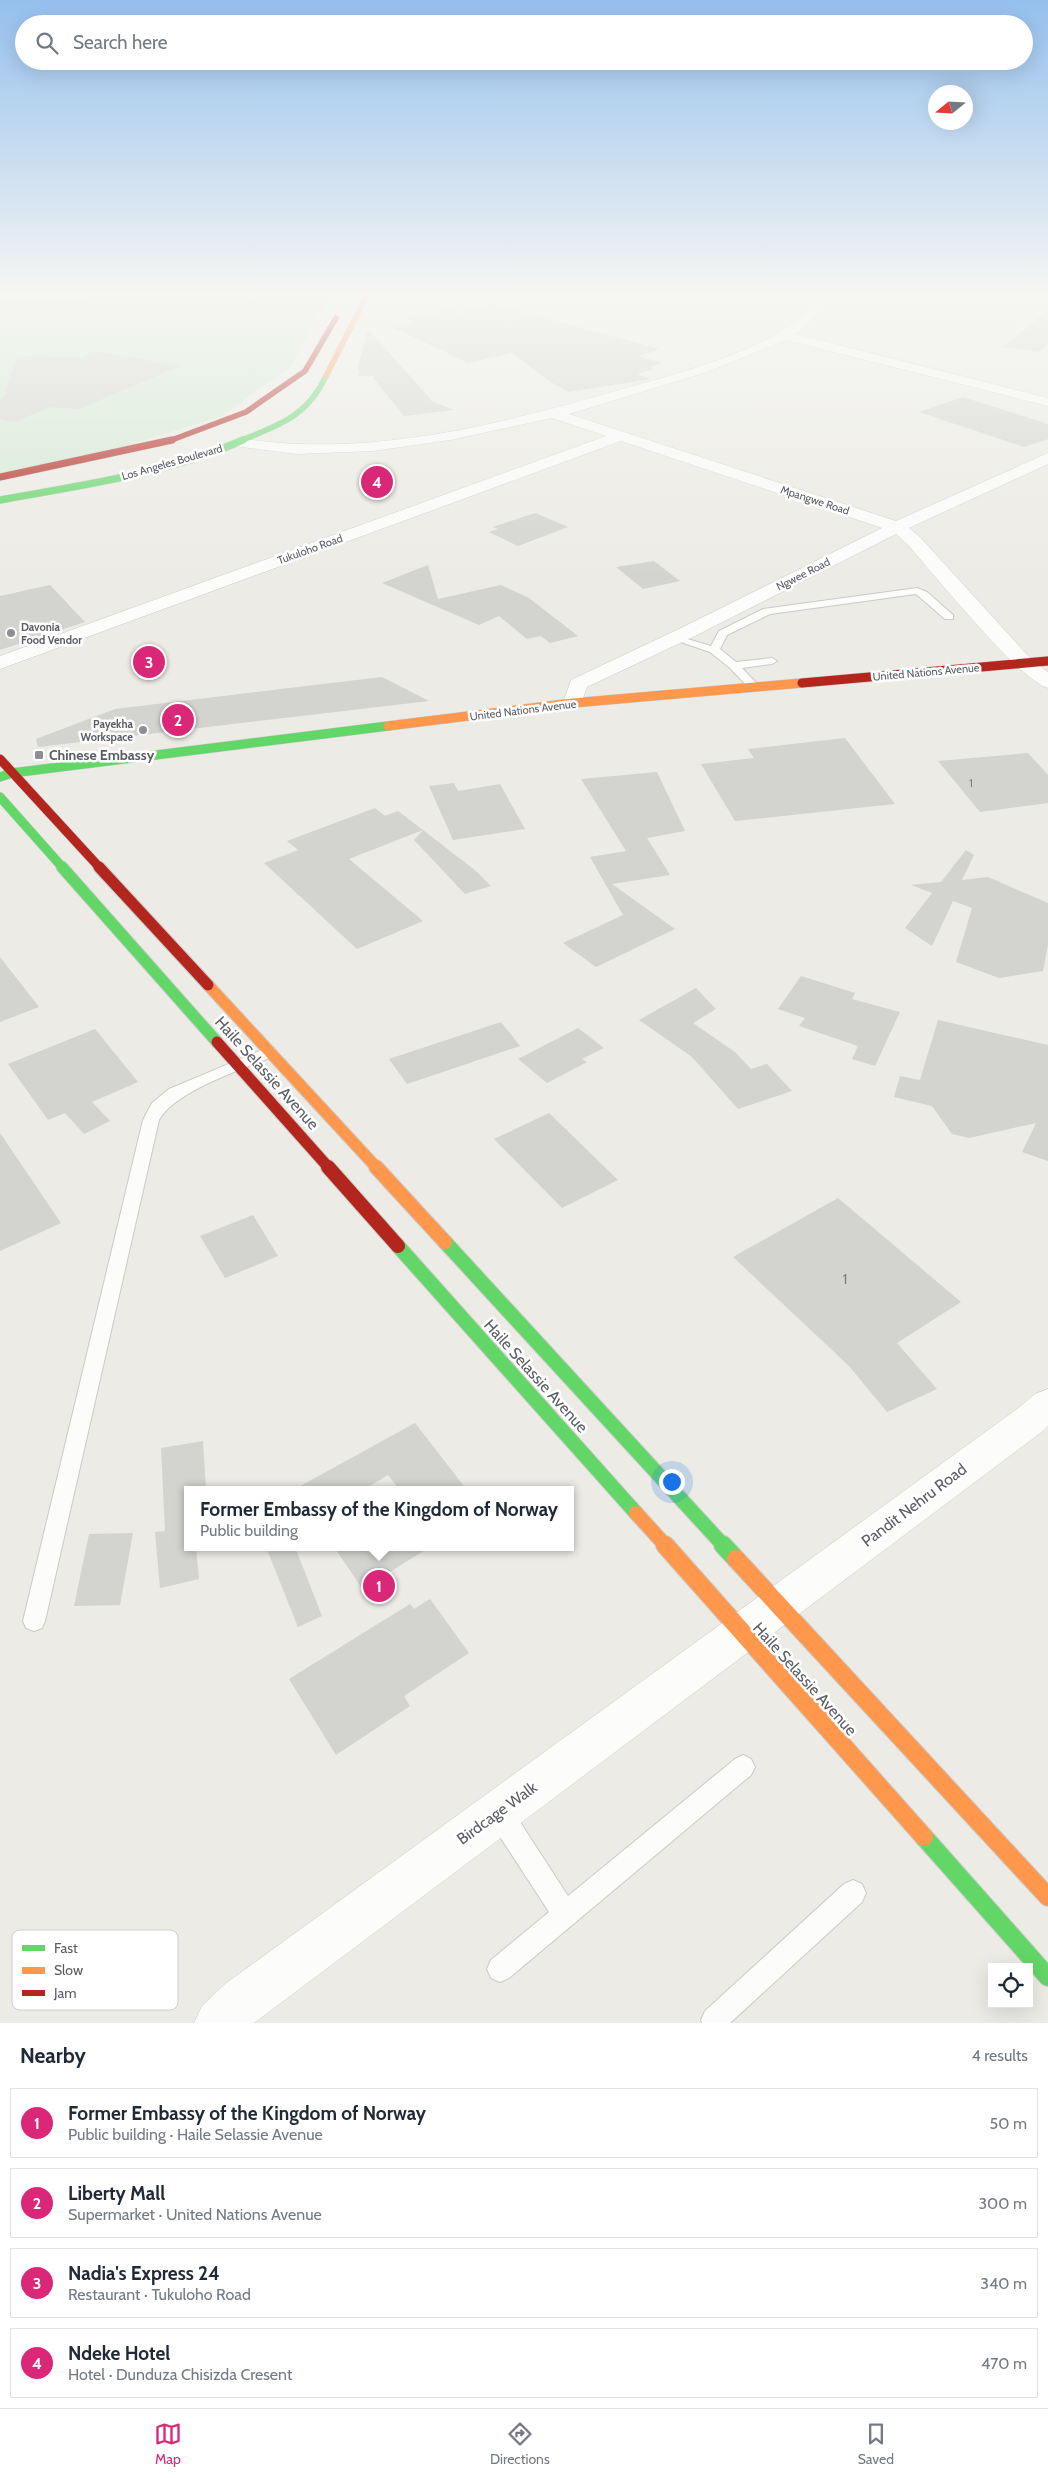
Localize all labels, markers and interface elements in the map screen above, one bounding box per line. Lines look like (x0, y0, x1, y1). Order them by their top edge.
search box (15, 15, 1033, 70)
icon: search (33, 29, 61, 57)
text: Search here (73, 31, 167, 54)
north arrow (928, 85, 973, 130)
street label: Los Angeles Boulevard (120, 441, 224, 483)
pin: 4 (361, 463, 393, 501)
street label: Mpangwe Road (779, 482, 851, 518)
street label: Tukuloho Road (276, 531, 344, 567)
street label: Ngwee Road (774, 554, 832, 594)
place label: Davonia Food Vendor (21, 620, 82, 647)
marker: Davonia Food Vendor (5, 627, 17, 639)
pin: 3 (133, 643, 165, 681)
street label: United Nations Avenue (872, 660, 980, 684)
street label: United Nations Avenue (469, 696, 577, 723)
pin: 2 (162, 701, 194, 739)
place label: Payekha Workspace (81, 717, 134, 744)
marker: Payekha Workspace (137, 724, 149, 736)
place label: Chinese Embassy (49, 746, 155, 764)
marker: Chinese Embassy (33, 749, 45, 761)
house number: 1 (969, 776, 973, 790)
street label: Haile Selassie Avenue (211, 1012, 323, 1134)
house number: 1 (843, 1270, 847, 1288)
street label: Haile Selassie Avenue (480, 1315, 592, 1437)
street label: Pandit Nehru Road (858, 1459, 970, 1551)
your location (659, 1469, 685, 1495)
popup (184, 1486, 574, 1551)
text: Former Embassy of the Kingdom of Norway (200, 1498, 558, 1521)
text: Public building (200, 1521, 298, 1540)
pin: 1 (363, 1567, 395, 1605)
street label: Haile Selassie Avenue (749, 1618, 861, 1740)
street label: Birdcage Walk (453, 1777, 541, 1848)
legend (12, 1930, 178, 2010)
text: Fast (54, 1939, 78, 1957)
text: Slow (54, 1961, 83, 1979)
map controls (988, 1963, 1033, 2008)
button: locate (988, 1963, 1033, 2008)
text: Jam (53, 1984, 76, 2002)
text: Nearby (20, 2043, 86, 2068)
text: 4 results (971, 2046, 1028, 2065)
text: Former Embassy of the Kingdom of Norway (68, 2102, 426, 2125)
text: 1 (34, 2114, 40, 2133)
text: 50 m (990, 2114, 1027, 2133)
text: Public building · Haile Selassie Avenue (68, 2125, 323, 2144)
text: Liberty Mall (68, 2182, 165, 2205)
text: 2 (33, 2194, 41, 2213)
text: 300 m (978, 2194, 1027, 2213)
text: Supermarket · United Nations Avenue (68, 2205, 322, 2224)
text: Nadia's Express 24 (68, 2262, 220, 2285)
text: 3 (33, 2274, 41, 2293)
text: 340 m (980, 2274, 1027, 2293)
text: Restaurant · Tukuloho Road (68, 2285, 251, 2304)
text: Ndeke Hotel (68, 2342, 170, 2365)
text: 4 (32, 2354, 42, 2373)
text: 470 m (981, 2354, 1027, 2373)
text: Hotel · Dunduza Chisizda Cresent (68, 2365, 292, 2384)
tab: Map (154, 2420, 182, 2468)
tab: Directions (490, 2420, 550, 2468)
tab: Saved (858, 2420, 894, 2468)

